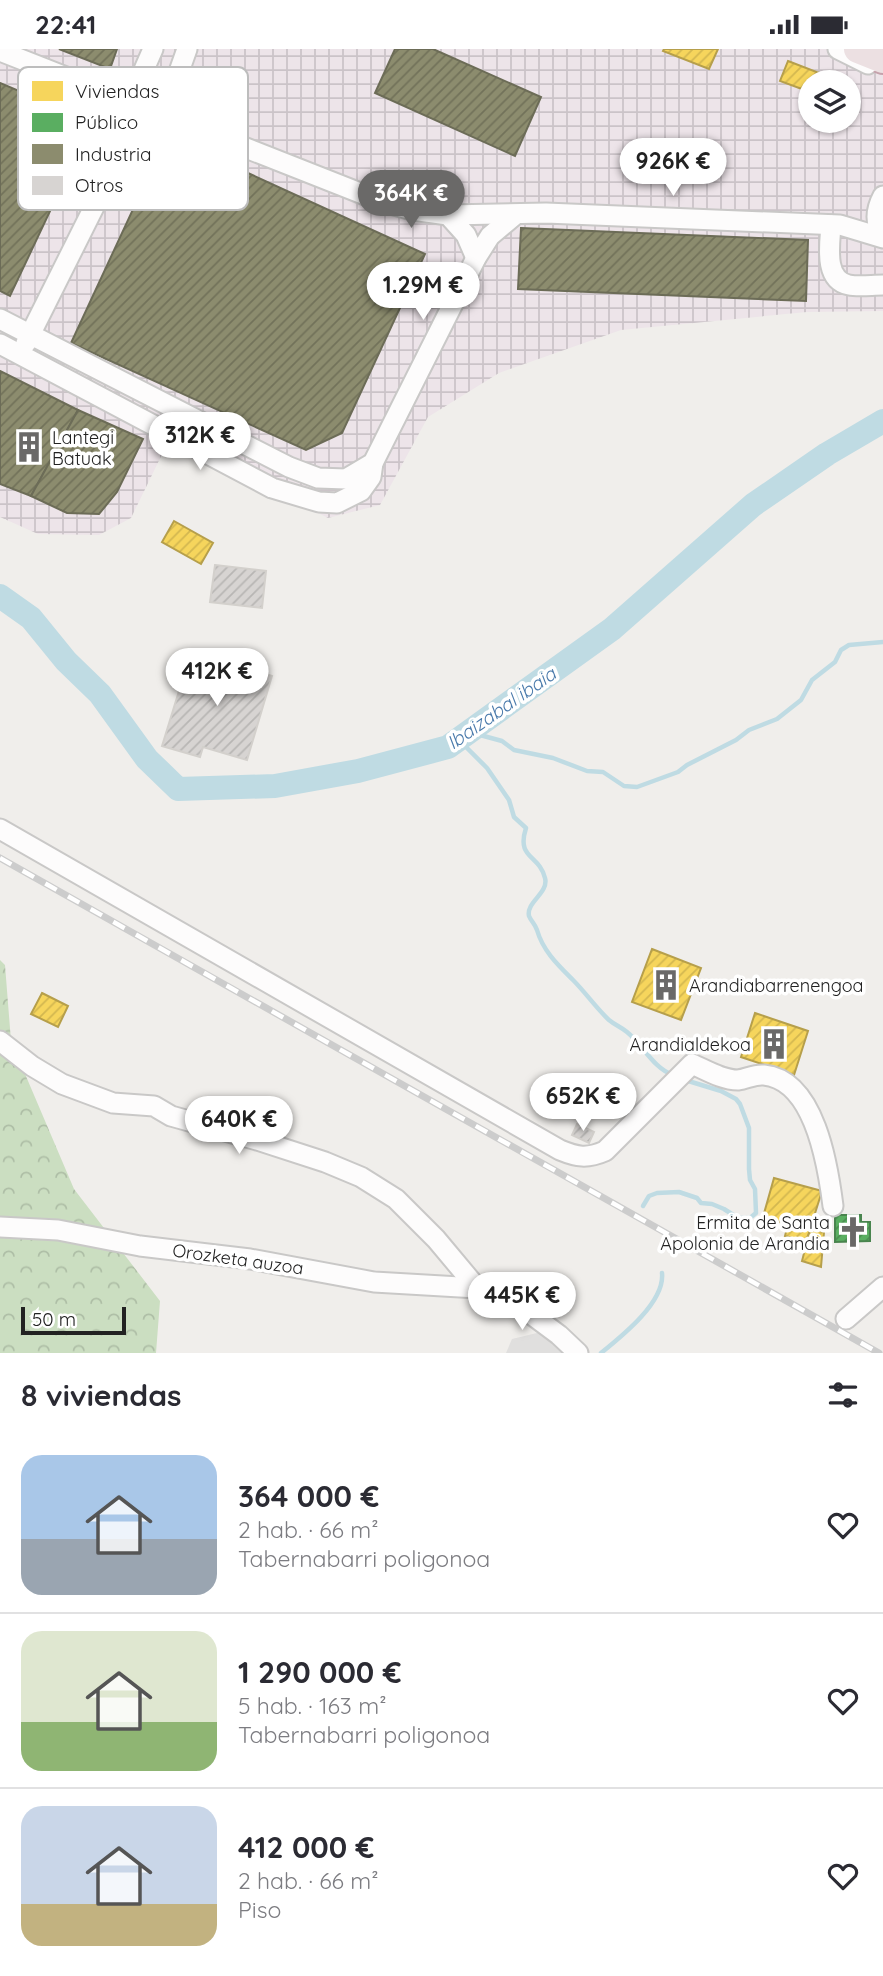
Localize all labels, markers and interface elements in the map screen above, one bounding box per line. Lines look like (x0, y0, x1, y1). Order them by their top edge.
text: 22:41 (35, 8, 96, 41)
legend (18, 67, 248, 210)
map controls (798, 70, 861, 133)
button: layers (798, 70, 861, 133)
text: Viviendas (75, 79, 160, 103)
text: Público (75, 110, 138, 134)
pin: 926K € (616, 139, 730, 198)
text: Industria (75, 142, 152, 166)
text: 926K € (636, 146, 710, 175)
pin: 364K € (354, 171, 468, 230)
text: Otros (75, 173, 123, 197)
text: 364K € (374, 178, 448, 207)
pin: 1.29M € (358, 263, 488, 322)
text: 1.29M € (383, 270, 463, 299)
pin: 312K € (143, 413, 257, 472)
text: 312K € (165, 420, 235, 449)
place label: Lantegi Batuak (52, 426, 114, 470)
building icon: Lantegi Batuak (12, 430, 46, 464)
pin: 412K € (160, 649, 274, 708)
text: 412K € (182, 656, 252, 685)
water label: Ibaizabal ibaia (442, 661, 561, 754)
building icon: Arandiabarrenengoa (649, 968, 683, 1002)
place label: Arandiabarrenengoa (689, 974, 863, 997)
building icon: Arandialdekoa (757, 1027, 791, 1061)
place label: Arandialdekoa (630, 1033, 751, 1056)
pin: 652K € (526, 1073, 640, 1133)
text: 652K € (546, 1081, 620, 1110)
pin: 640K € (182, 1097, 296, 1156)
text: 640K € (201, 1104, 277, 1133)
place label: Ermita de Santa Apolonia de Arandia (660, 1211, 830, 1255)
church icon: Ermita de Santa Apolonia de Arandia (836, 1215, 870, 1249)
street label: Orozketa auzoa (171, 1238, 305, 1280)
pin: 445K € (465, 1273, 579, 1332)
text: 445K € (484, 1280, 560, 1309)
scale bar (21, 1304, 126, 1336)
text: 50 m (32, 1307, 76, 1331)
text: 8 viviendas (21, 1376, 181, 1414)
icon: filters (824, 1376, 862, 1414)
text: 364 000 € (238, 1477, 379, 1515)
icon: home (77, 1483, 161, 1567)
icon: heart (824, 1506, 862, 1544)
text: 2 hab. · 66 m² (238, 1515, 378, 1544)
text: Tabernabarri poligonoa (238, 1544, 490, 1573)
text: 1 290 000 € (238, 1653, 401, 1691)
icon: home (77, 1659, 161, 1743)
icon: heart (824, 1682, 862, 1720)
text: 5 hab. · 163 m² (238, 1691, 386, 1720)
text: Tabernabarri poligonoa (238, 1720, 490, 1749)
text: 412 000 € (238, 1828, 374, 1866)
icon: home (77, 1834, 161, 1918)
icon: heart (824, 1857, 862, 1895)
text: 2 hab. · 66 m² (238, 1866, 378, 1895)
text: Piso (238, 1895, 281, 1924)

